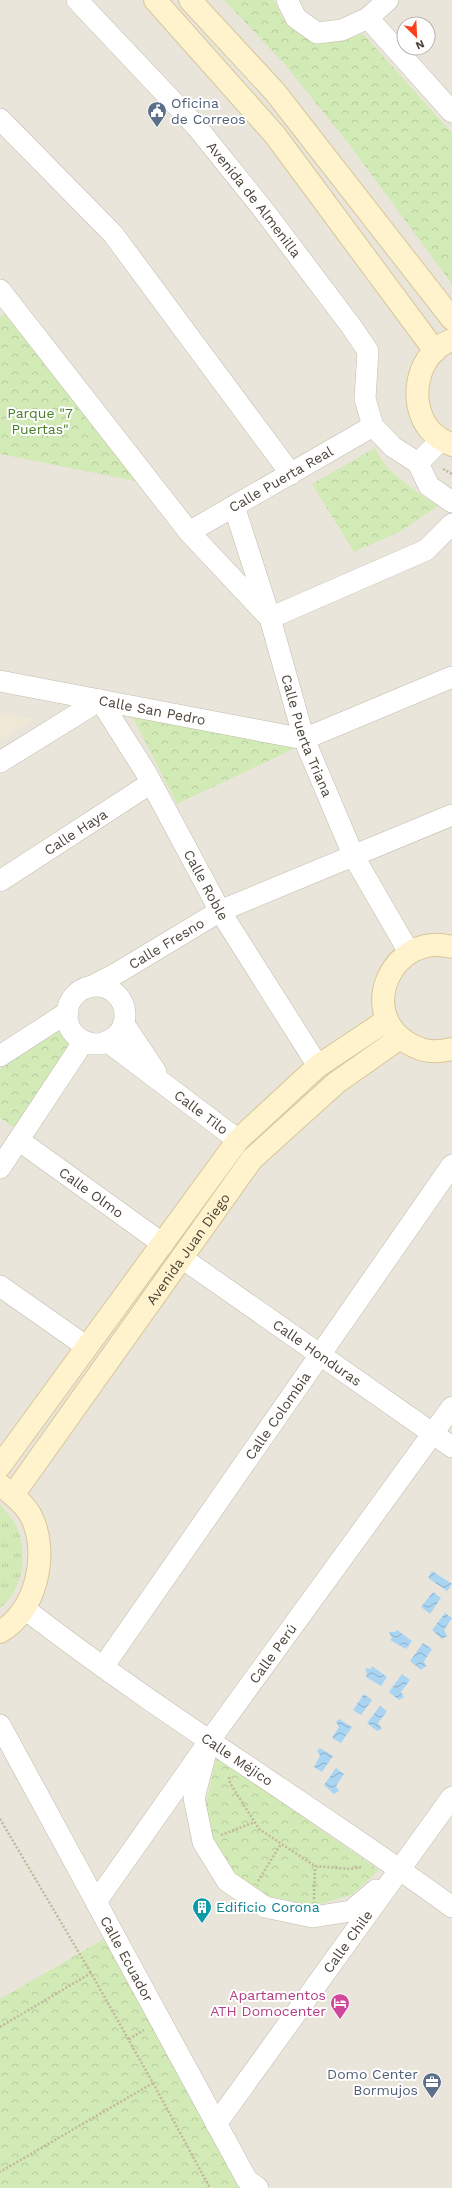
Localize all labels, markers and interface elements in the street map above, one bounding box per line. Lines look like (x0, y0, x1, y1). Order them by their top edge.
north arrow (396, 16, 436, 56)
text: N (413, 37, 426, 52)
place label: Oficina de Correos (171, 95, 246, 127)
public building icon: Oficina de Correos (146, 100, 168, 128)
street label: Avenida de Almenilla (204, 138, 304, 261)
park label: Parque "7 Puertas" (7, 405, 73, 437)
street label: Calle Puerta Real (226, 443, 336, 515)
street label: Calle Puerta Triana (278, 673, 336, 799)
street label: Calle San Pedro (98, 692, 207, 728)
street label: Calle Haya (41, 806, 110, 858)
street label: Calle Roble (181, 847, 232, 923)
street label: Calle Fresno (126, 915, 207, 972)
street label: Calle Tilo (171, 1087, 231, 1138)
street label: Calle Olmo (56, 1164, 127, 1221)
street label: Avenida Juan Diego (143, 1190, 233, 1308)
street label: Calle Honduras (270, 1316, 365, 1389)
street label: Calle Colombia (242, 1369, 314, 1463)
street label: Calle Perú (246, 1621, 300, 1686)
street label: Calle Méjico (198, 1730, 276, 1789)
building icon: Edificio Corona (191, 1896, 213, 1924)
place label: Edificio Corona (216, 1899, 320, 1915)
street label: Calle Chile (320, 1907, 376, 1976)
street label: Calle Ecuador (97, 1913, 157, 2005)
place label: Apartamentos ATH Domocenter (210, 1987, 326, 2019)
hotel icon: Apartamentos ATH Domocenter (329, 1992, 351, 2020)
place label: Domo Center Bormujos (327, 2066, 418, 2098)
office icon: Domo Center Bormujos (421, 2071, 443, 2099)

